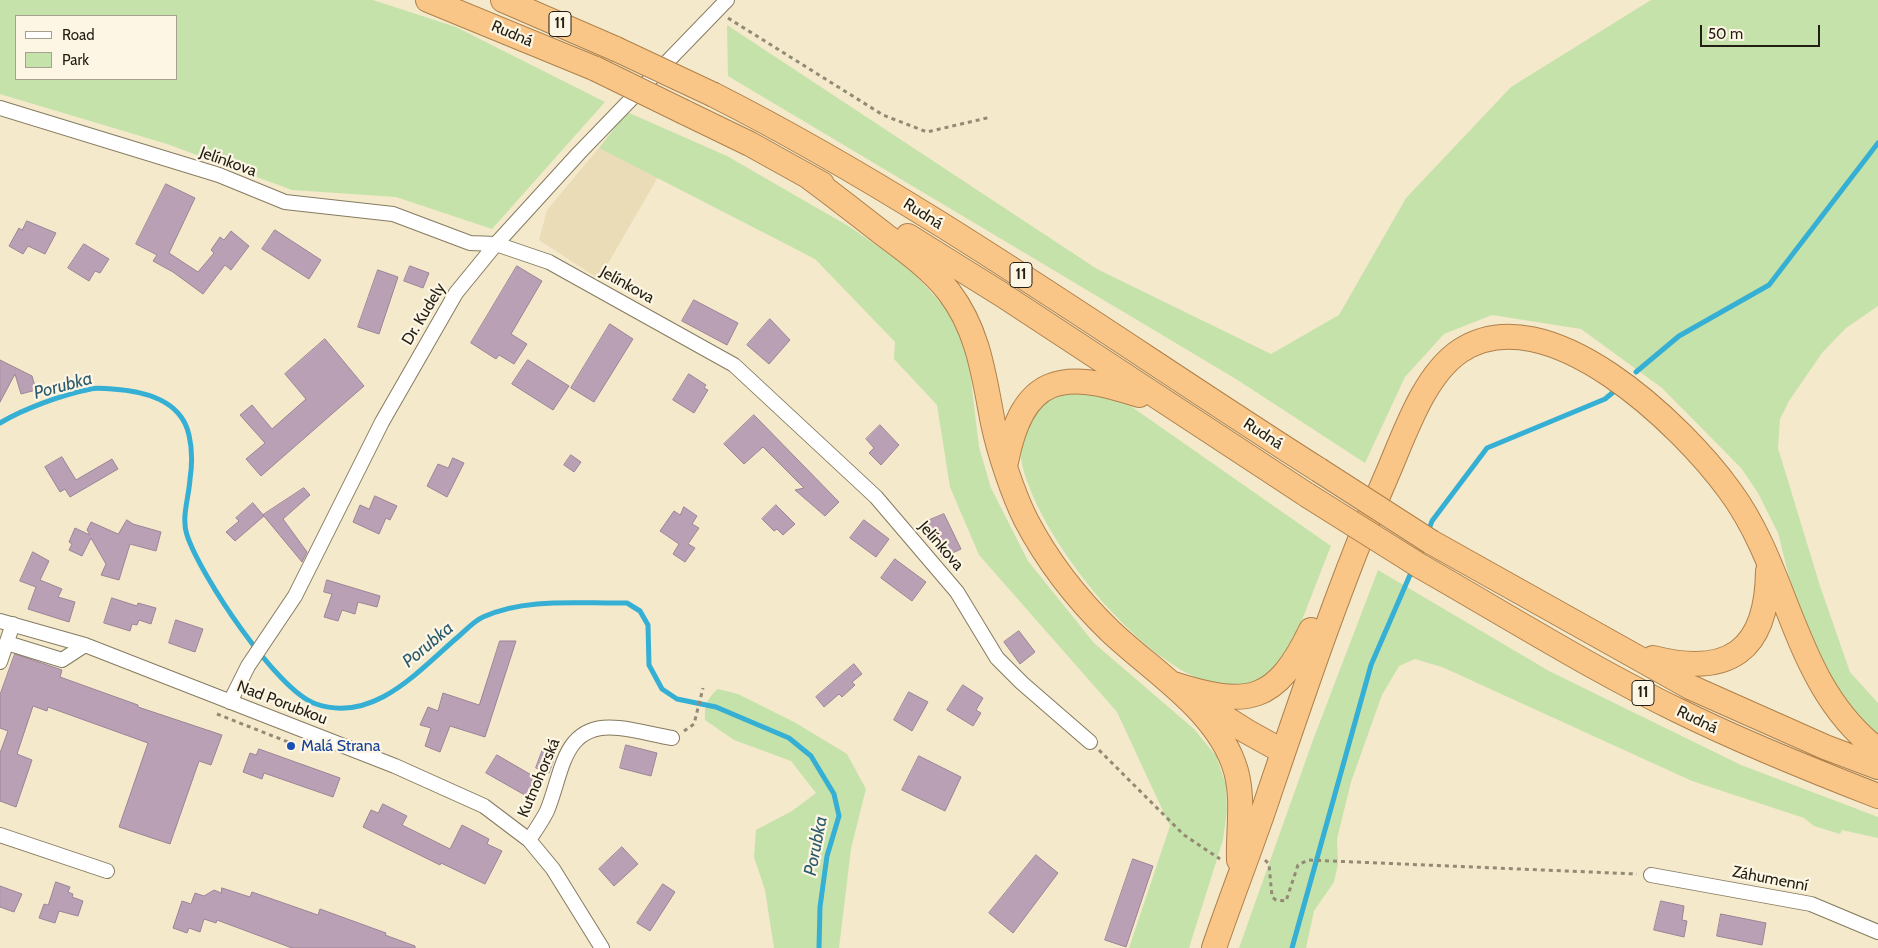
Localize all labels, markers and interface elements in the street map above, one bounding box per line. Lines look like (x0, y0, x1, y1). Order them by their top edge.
road number: 11 (549, 12, 571, 36)
legend (15, 15, 178, 80)
scale bar (1703, 15, 1823, 47)
street label: Rudná (488, 17, 536, 51)
text: 50 m (1708, 25, 1743, 43)
text: Road (62, 26, 95, 44)
text: Park (62, 51, 89, 69)
street label: Jelínkova (197, 143, 259, 181)
street label: Rudná (900, 194, 946, 234)
street label: Jelínkova (597, 262, 657, 308)
road number: 11 (1010, 262, 1032, 288)
street label: Dr. Kudely (398, 280, 450, 348)
water label: Porubka (31, 368, 95, 404)
street label: Rudná (1240, 414, 1286, 454)
street label: Jelínkova (914, 517, 968, 575)
water label: Porubka (398, 617, 458, 673)
street label: Nad Porubkou (234, 677, 330, 729)
road number: 11 (1632, 680, 1654, 706)
street label: Rudná (1673, 702, 1721, 738)
place label: Malá Strana (301, 736, 380, 756)
street label: Kutnohorská (514, 736, 564, 820)
marker: Malá Strana (285, 740, 297, 752)
water label: Porubka (800, 814, 832, 878)
street label: Záhumenní (1730, 862, 1810, 896)

